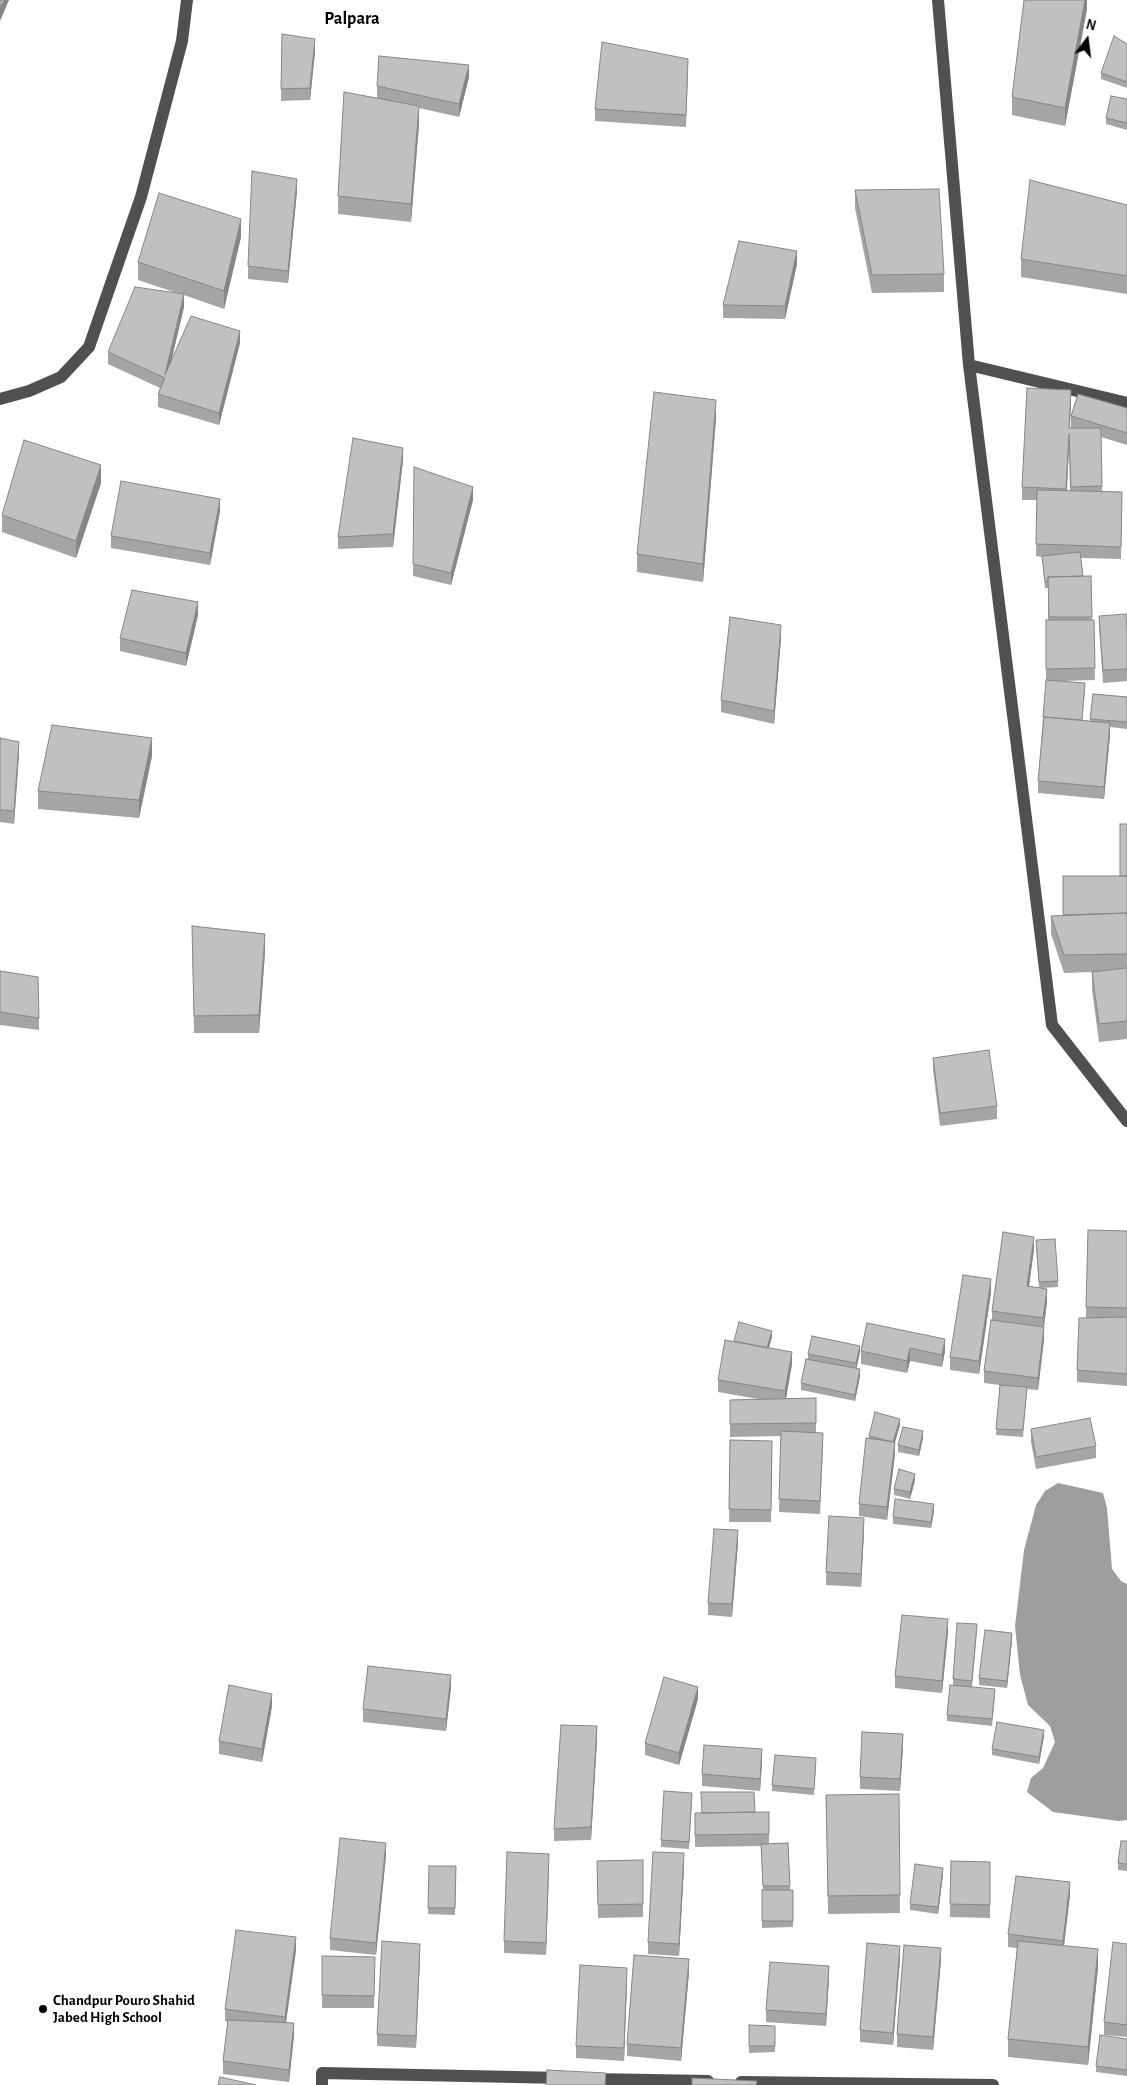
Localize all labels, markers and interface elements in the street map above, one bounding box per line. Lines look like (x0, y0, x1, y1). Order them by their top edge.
district label: Palpara (324, 8, 380, 30)
north arrow (1062, 15, 1112, 65)
text: N (1084, 17, 1097, 34)
place label: Chandpur Pouro Shahid Jabed High School (53, 1991, 195, 2026)
marker: Chandpur Pouro Shahid Jabed High School (37, 2003, 49, 2015)

